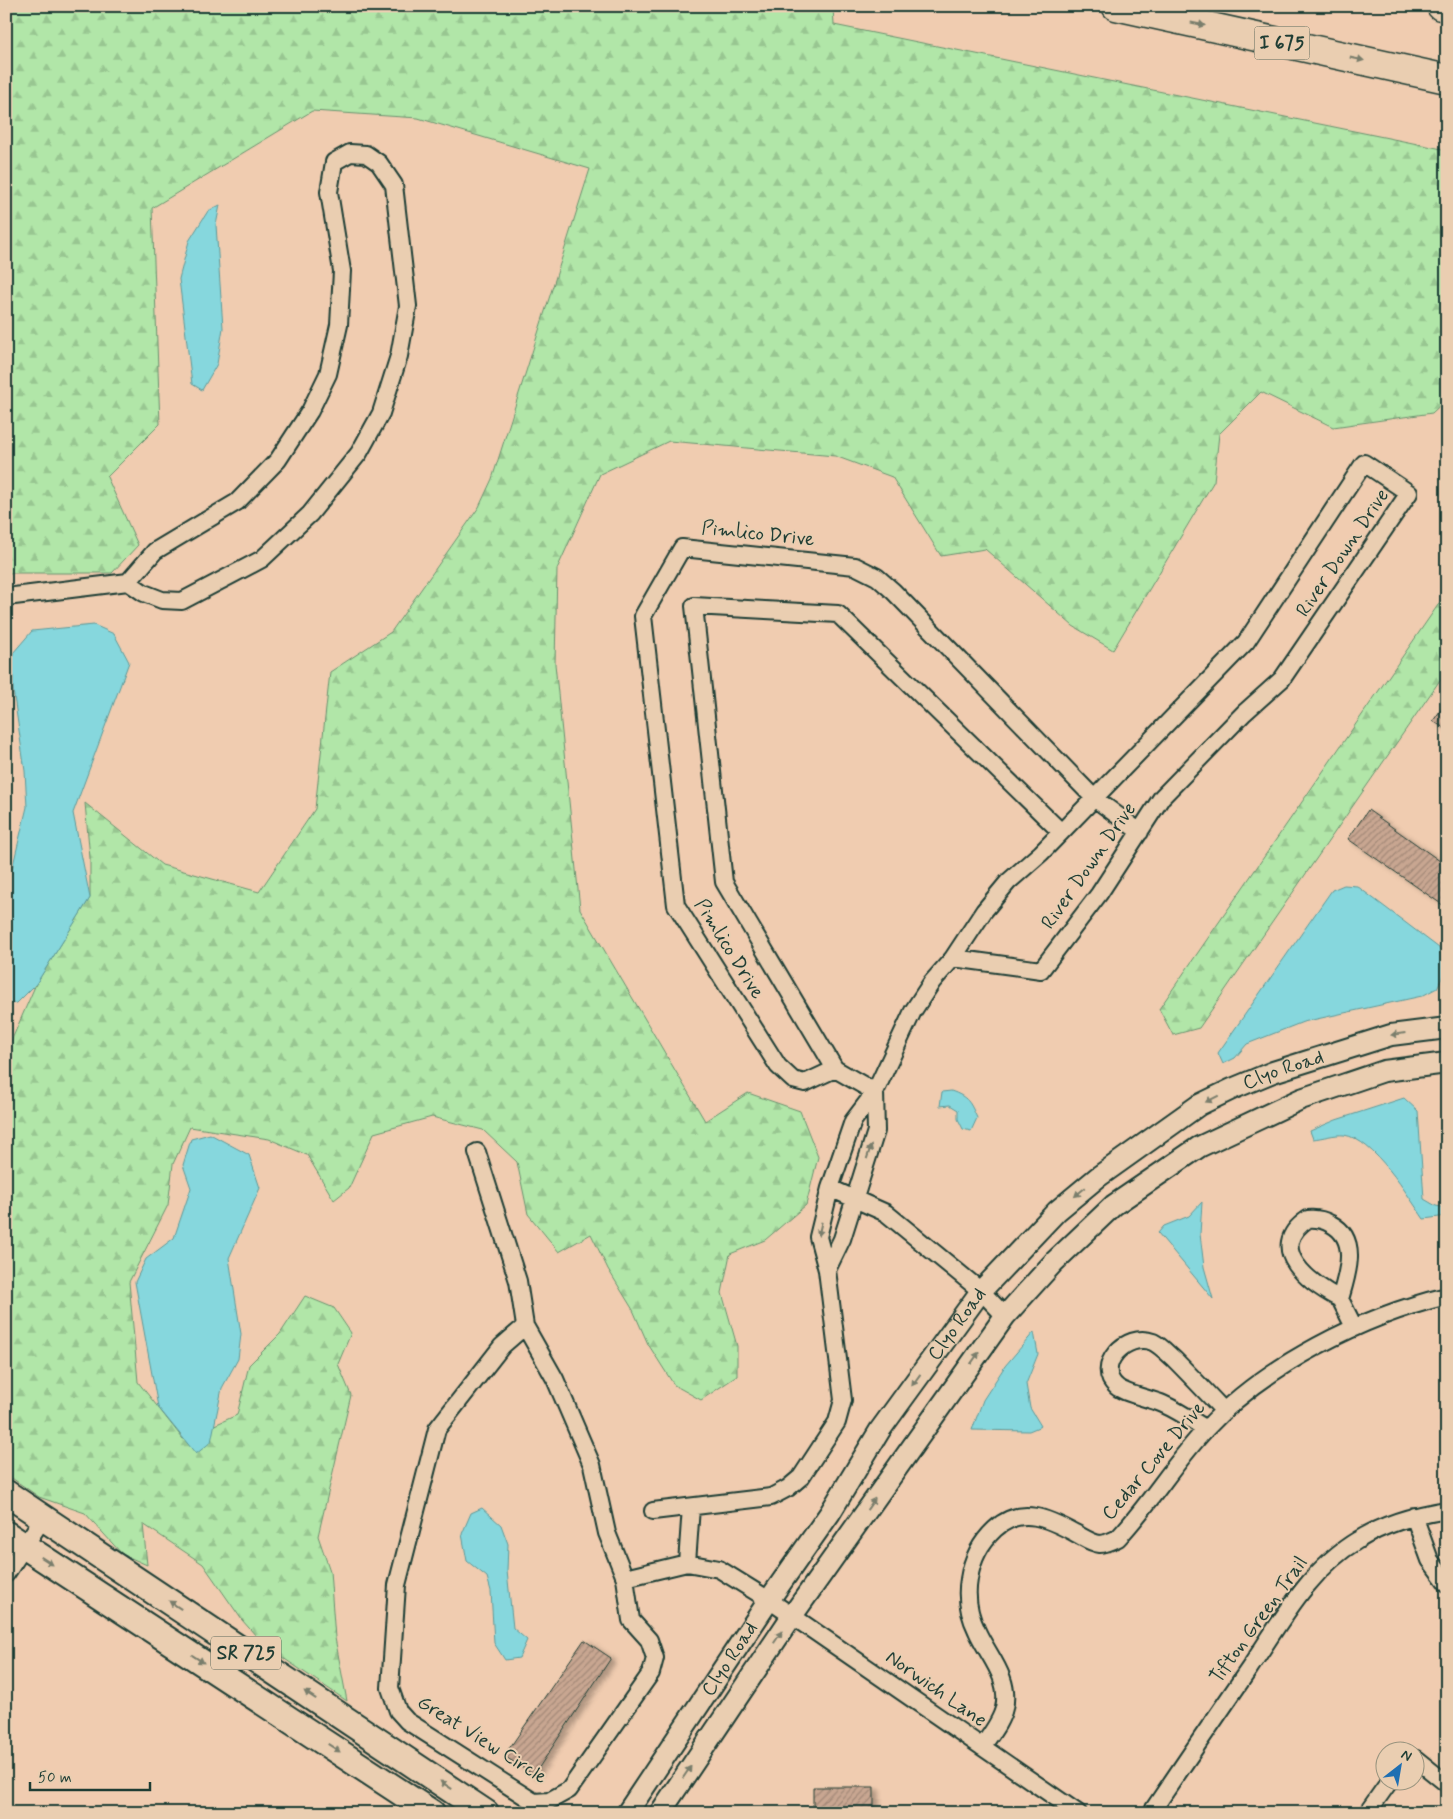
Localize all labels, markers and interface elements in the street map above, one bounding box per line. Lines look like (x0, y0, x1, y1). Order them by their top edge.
one-way arrow (1191, 20, 1206, 28)
road number: I 675 (1254, 26, 1310, 59)
one-way arrow (1349, 56, 1365, 64)
street label: River Down Drive (1290, 484, 1396, 622)
street label: Pimlico Drive (700, 515, 816, 553)
street label: River Down Drive (1035, 797, 1143, 935)
street label: Pimlico Drive (688, 894, 770, 1004)
one-way arrow (1390, 1031, 1406, 1039)
street label: Clyo Road (1238, 1043, 1327, 1097)
one-way arrow (1205, 1095, 1219, 1103)
one-way arrow (866, 1145, 874, 1160)
one-way arrow (1073, 1187, 1086, 1198)
one-way arrow (816, 1221, 824, 1236)
street label: Clyo Road (921, 1282, 993, 1366)
one-way arrow (970, 1351, 980, 1364)
one-way arrow (911, 1373, 921, 1387)
street label: Cedar Cove Drive (1096, 1396, 1212, 1526)
one-way arrow (866, 1497, 876, 1511)
street label: Tifton Green Trail (1204, 1551, 1314, 1689)
one-way arrow (40, 1556, 54, 1566)
one-way arrow (168, 1601, 182, 1610)
street label: Clyo Road (695, 1617, 764, 1702)
one-way arrow (773, 1630, 782, 1644)
road number: SR 725 (211, 1636, 281, 1670)
street label: Norwich Lane (880, 1644, 992, 1734)
one-way arrow (191, 1655, 204, 1664)
street label: Great View Circle (412, 1689, 552, 1791)
one-way arrow (304, 1690, 317, 1700)
north arrow (1376, 1742, 1426, 1792)
one-way arrow (327, 1743, 340, 1753)
text: N (1398, 1746, 1415, 1766)
scale bar (30, 1759, 150, 1791)
one-way arrow (683, 1765, 692, 1779)
text: 50 m (38, 1768, 72, 1788)
one-way arrow (439, 1780, 452, 1790)

